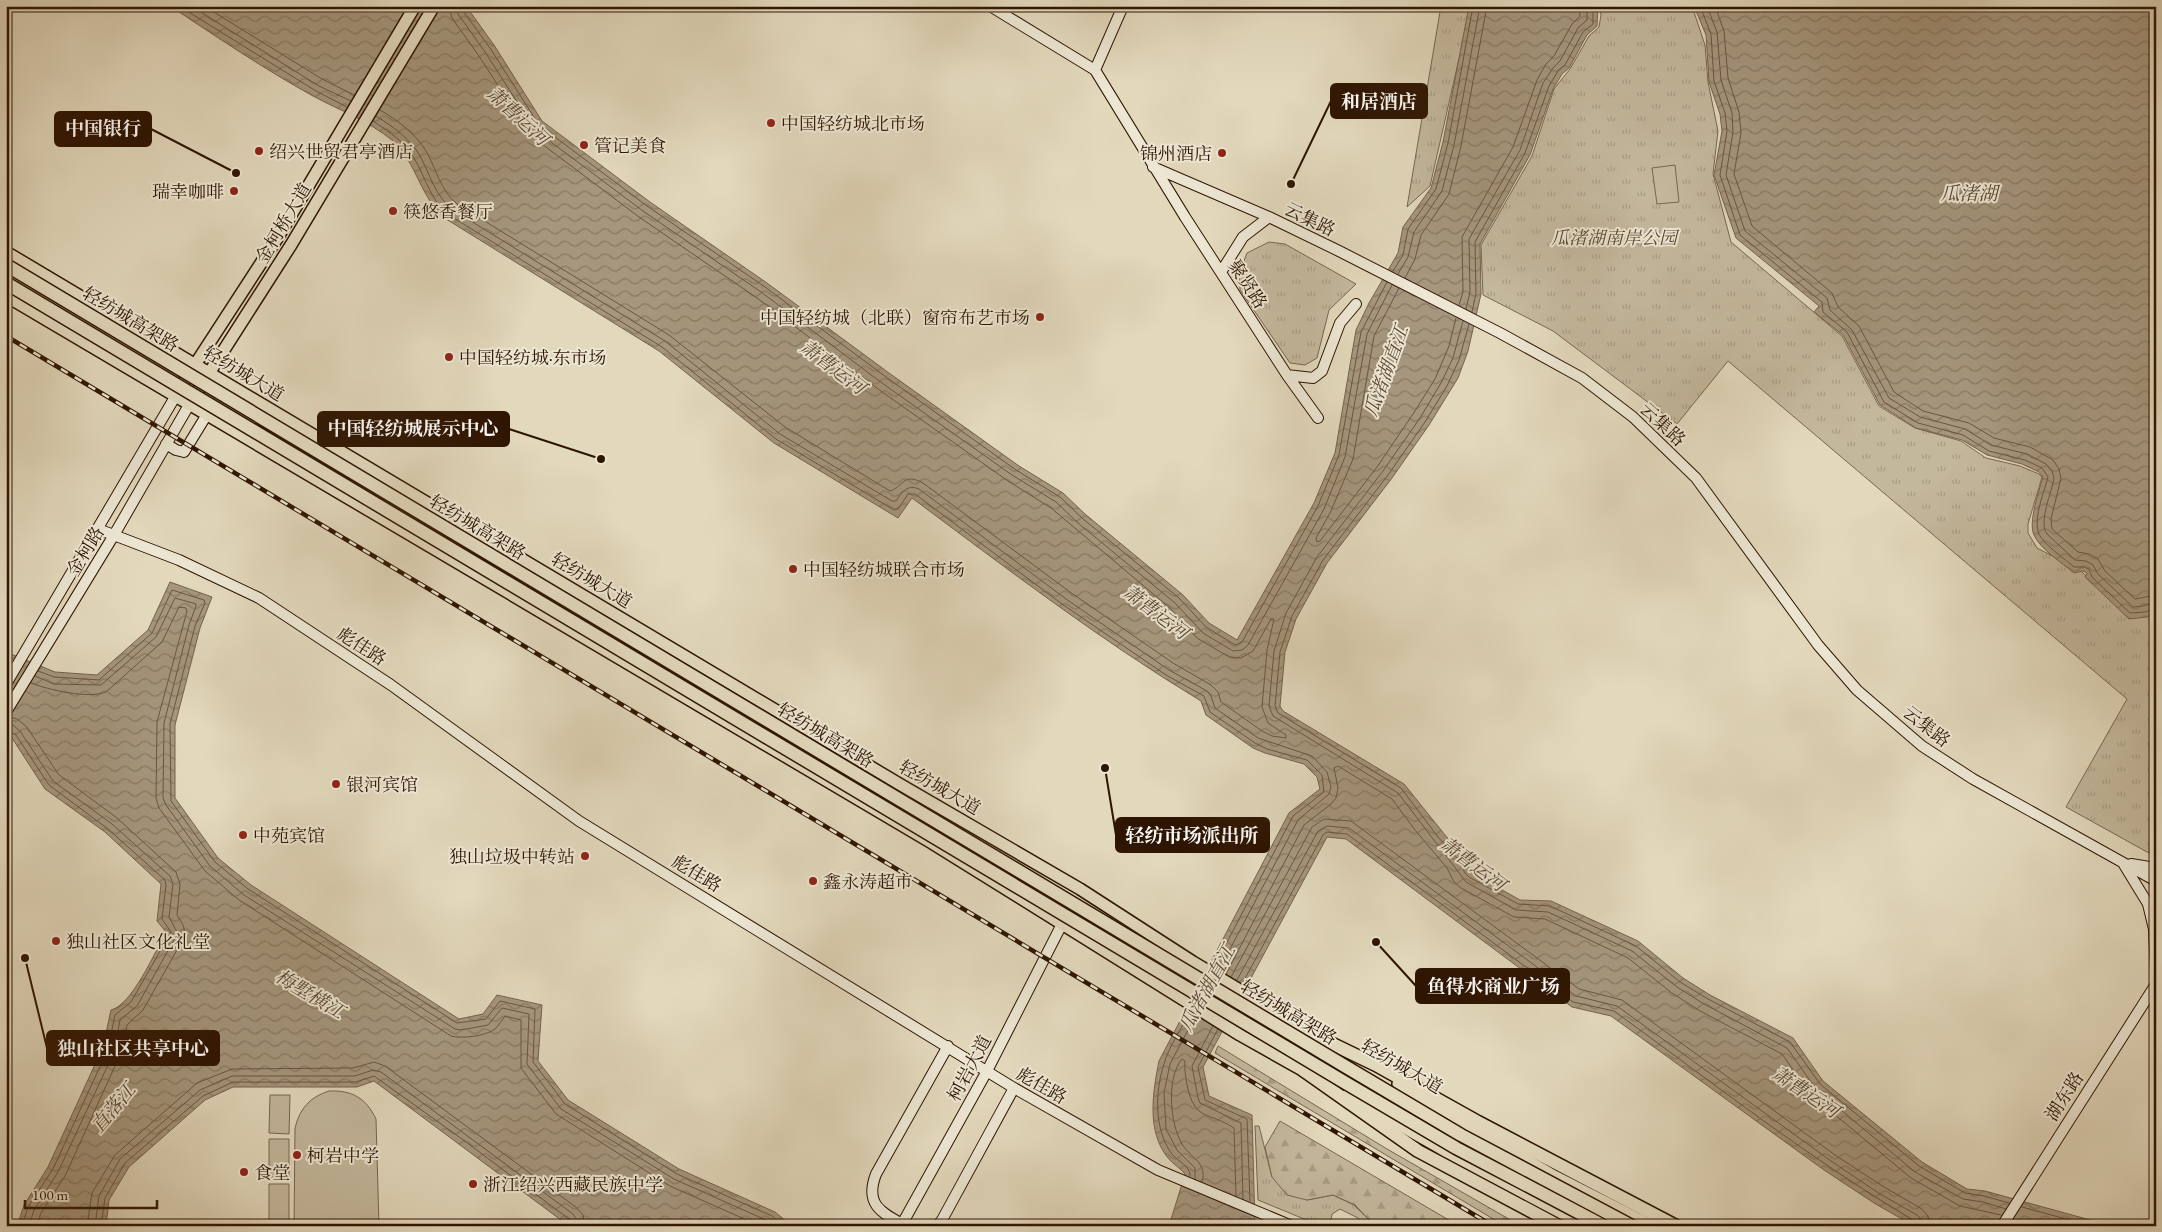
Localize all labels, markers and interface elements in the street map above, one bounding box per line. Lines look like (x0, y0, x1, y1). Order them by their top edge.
water label: 萧曹运河 (482, 81, 557, 153)
callout: 和居酒店 (1331, 84, 1427, 118)
text: 和居酒店 (1341, 89, 1417, 114)
callout: 中国银行 (55, 112, 151, 146)
place label: 中国轻纺城北市场 (781, 112, 925, 135)
text: 中国银行 (65, 116, 141, 141)
marker: 中国轻纺城北市场 (765, 117, 777, 129)
place label: 管记美食 (594, 134, 666, 157)
marker: 管记美食 (578, 139, 590, 151)
place label: 绍兴世贸君亭酒店 (269, 140, 413, 163)
place label: 锦州酒店 (1140, 142, 1212, 165)
marker: 绍兴世贸君亭酒店 (253, 145, 265, 157)
marker: 锦州酒店 (1216, 147, 1228, 159)
street label: 金柯桥大道 (250, 179, 316, 267)
place label: 瑞幸咖啡 (152, 180, 224, 203)
water label: 瓜渚湖 (1940, 181, 2000, 206)
marker: 瑞幸咖啡 (228, 185, 240, 197)
street label: 云集路 (1281, 197, 1339, 241)
place label: 筷悠香餐厅 (403, 200, 493, 223)
marker: 筷悠香餐厅 (387, 205, 399, 217)
park label: 瓜渚湖南岸公园 (1551, 226, 1680, 249)
street label: 聚贤路 (1224, 255, 1272, 313)
street label: 轻纺城高架路 (79, 281, 183, 357)
place label: 中国轻纺城（北联）窗帘布艺市场 (760, 306, 1030, 329)
marker: 中国轻纺城（北联）窗帘布艺市场 (1034, 311, 1046, 323)
water label: 瓜渚湖直江 (1358, 319, 1415, 420)
water label: 萧曹运河 (795, 334, 873, 402)
street label: 轻纺城大道 (200, 340, 288, 406)
place label: 中国轻纺城·东市场 (459, 346, 607, 369)
marker: 中国轻纺城·东市场 (443, 351, 455, 363)
street label: 云集路 (1635, 397, 1691, 451)
callout: 中国轻纺城展示中心 (318, 412, 509, 446)
text: 中国轻纺城展示中心 (327, 416, 499, 441)
street label: 轻纺城高架路 (426, 489, 530, 565)
street label: 金柯路 (61, 522, 109, 580)
street label: 轻纺城大道 (548, 547, 636, 613)
place label: 中国轻纺城联合市场 (803, 558, 965, 581)
marker: 中国轻纺城联合市场 (787, 563, 799, 575)
water label: 萧曹运河 (1118, 579, 1196, 647)
street label: 彪佳路 (333, 622, 391, 670)
street label: 轻纺城高架路 (774, 697, 878, 773)
street label: 云集路 (1899, 700, 1955, 752)
street label: 轻纺城大道 (895, 755, 985, 819)
place label: 银河宾馆 (346, 773, 418, 796)
marker: 银河宾馆 (330, 778, 342, 790)
callout: 轻纺市场派出所 (1116, 818, 1269, 852)
text: 轻纺市场派出所 (1125, 823, 1259, 848)
place label: 中苑宾馆 (253, 824, 325, 847)
marker: 中苑宾馆 (237, 829, 249, 841)
water label: 萧曹运河 (1435, 831, 1513, 899)
place label: 独山垃圾中转站 (449, 845, 575, 868)
street label: 彪佳路 (668, 849, 726, 897)
marker: 独山垃圾中转站 (579, 850, 591, 862)
place label: 鑫永涛超市 (823, 870, 913, 893)
marker: 鑫永涛超市 (807, 875, 819, 887)
place label: 独山社区文化礼堂 (66, 930, 210, 953)
marker: 独山社区文化礼堂 (50, 935, 62, 947)
water label: 瓜渚湖直江 (1173, 938, 1242, 1036)
water label: 梅墅横江 (271, 964, 352, 1026)
callout: 鱼得水商业广场 (1416, 969, 1569, 1003)
street label: 轻纺城高架路 (1237, 974, 1341, 1050)
text: 鱼得水商业广场 (1426, 974, 1560, 999)
callout: 独山社区共享中心 (47, 1031, 219, 1065)
street label: 柯岩大道 (942, 1031, 996, 1105)
street label: 轻纺城大道 (1357, 1034, 1447, 1098)
text: 独山社区共享中心 (57, 1036, 209, 1061)
water label: 萧曹运河 (1768, 1060, 1847, 1125)
street label: 彪佳路 (1013, 1062, 1071, 1108)
street label: 湖东路 (2040, 1067, 2088, 1125)
water label: 直落江 (85, 1076, 143, 1138)
place label: 柯岩中学 (307, 1144, 379, 1167)
marker: 柯岩中学 (291, 1149, 303, 1161)
place label: 食堂 (254, 1161, 290, 1184)
marker: 食堂 (238, 1166, 250, 1178)
place label: 浙江绍兴西藏民族中学 (483, 1173, 663, 1196)
scale bar (25, 1177, 158, 1209)
marker: 浙江绍兴西藏民族中学 (467, 1178, 479, 1190)
text: 100 m (32, 1185, 69, 1204)

